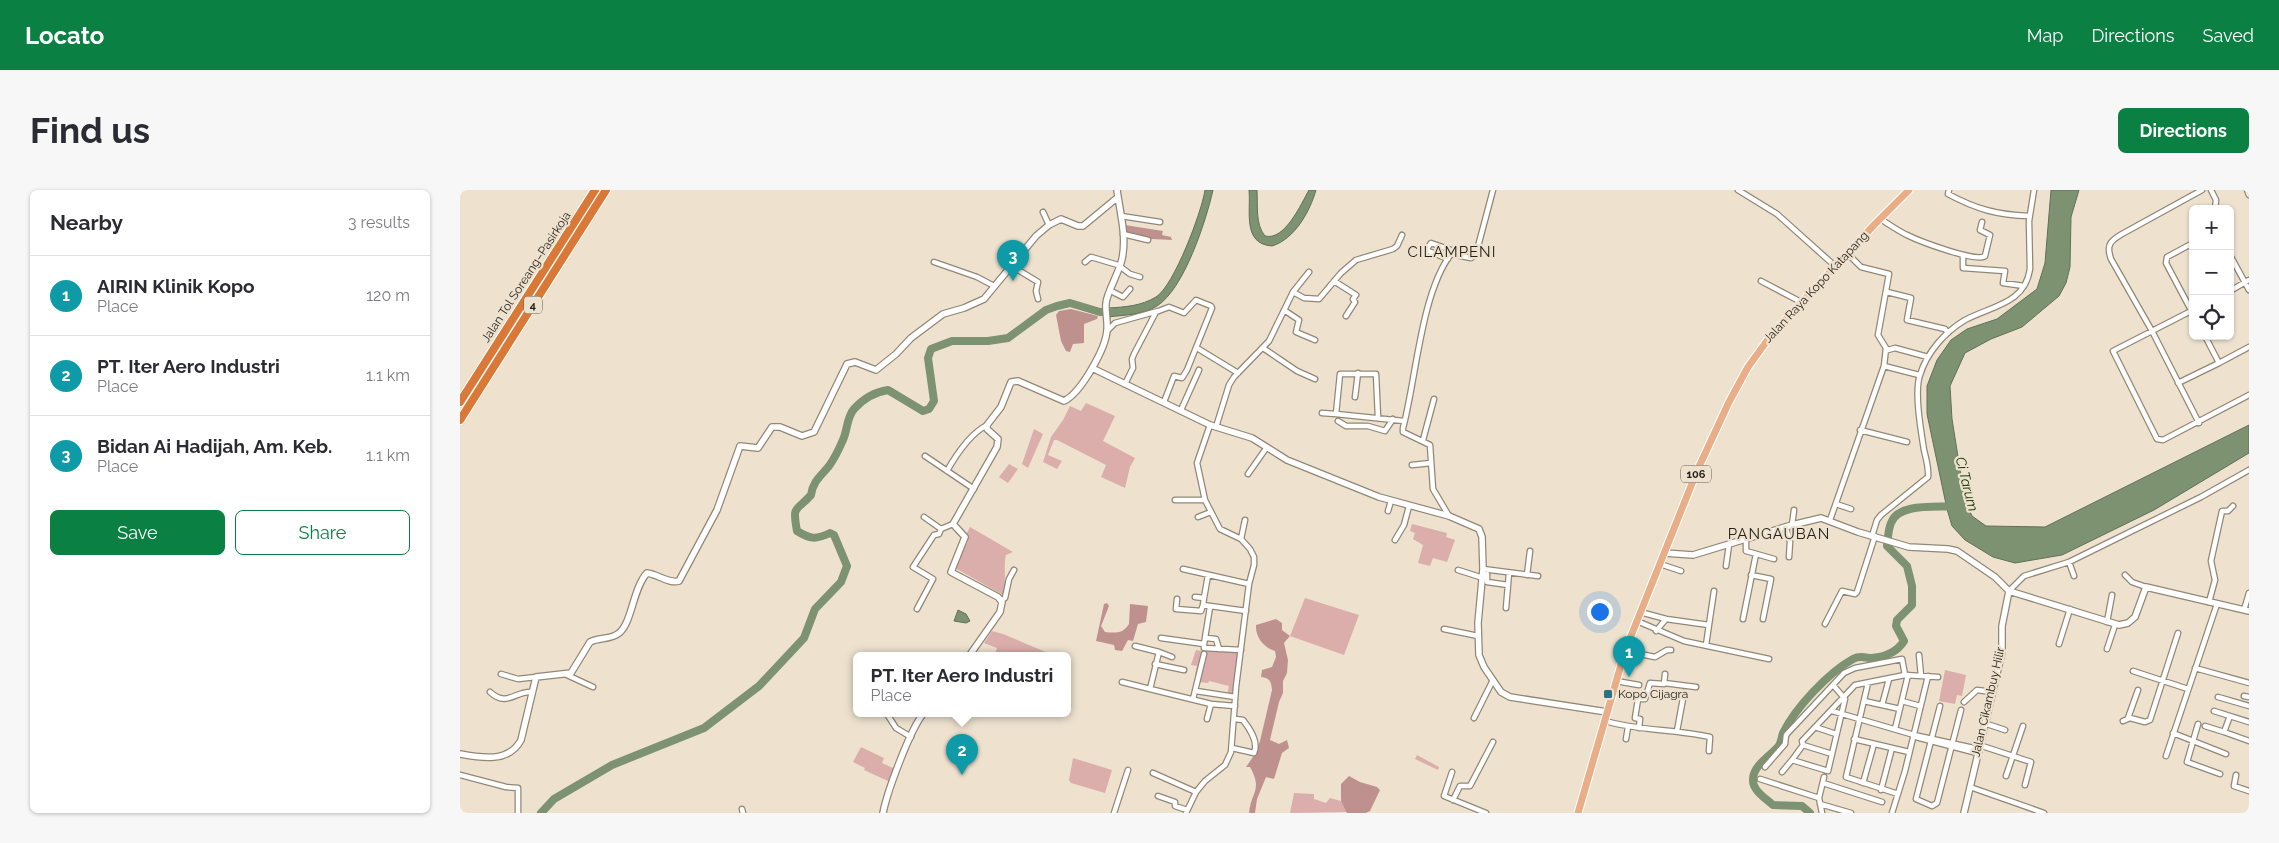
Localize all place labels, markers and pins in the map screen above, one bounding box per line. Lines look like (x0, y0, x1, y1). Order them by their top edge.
pin: 3 (997, 240, 1029, 281)
pin: 1 (1613, 636, 1645, 677)
place label: Kopo Cijagra (1618, 687, 1688, 701)
marker: Kopo Cijagra (1602, 688, 1614, 700)
pin: 2 (946, 734, 978, 775)

